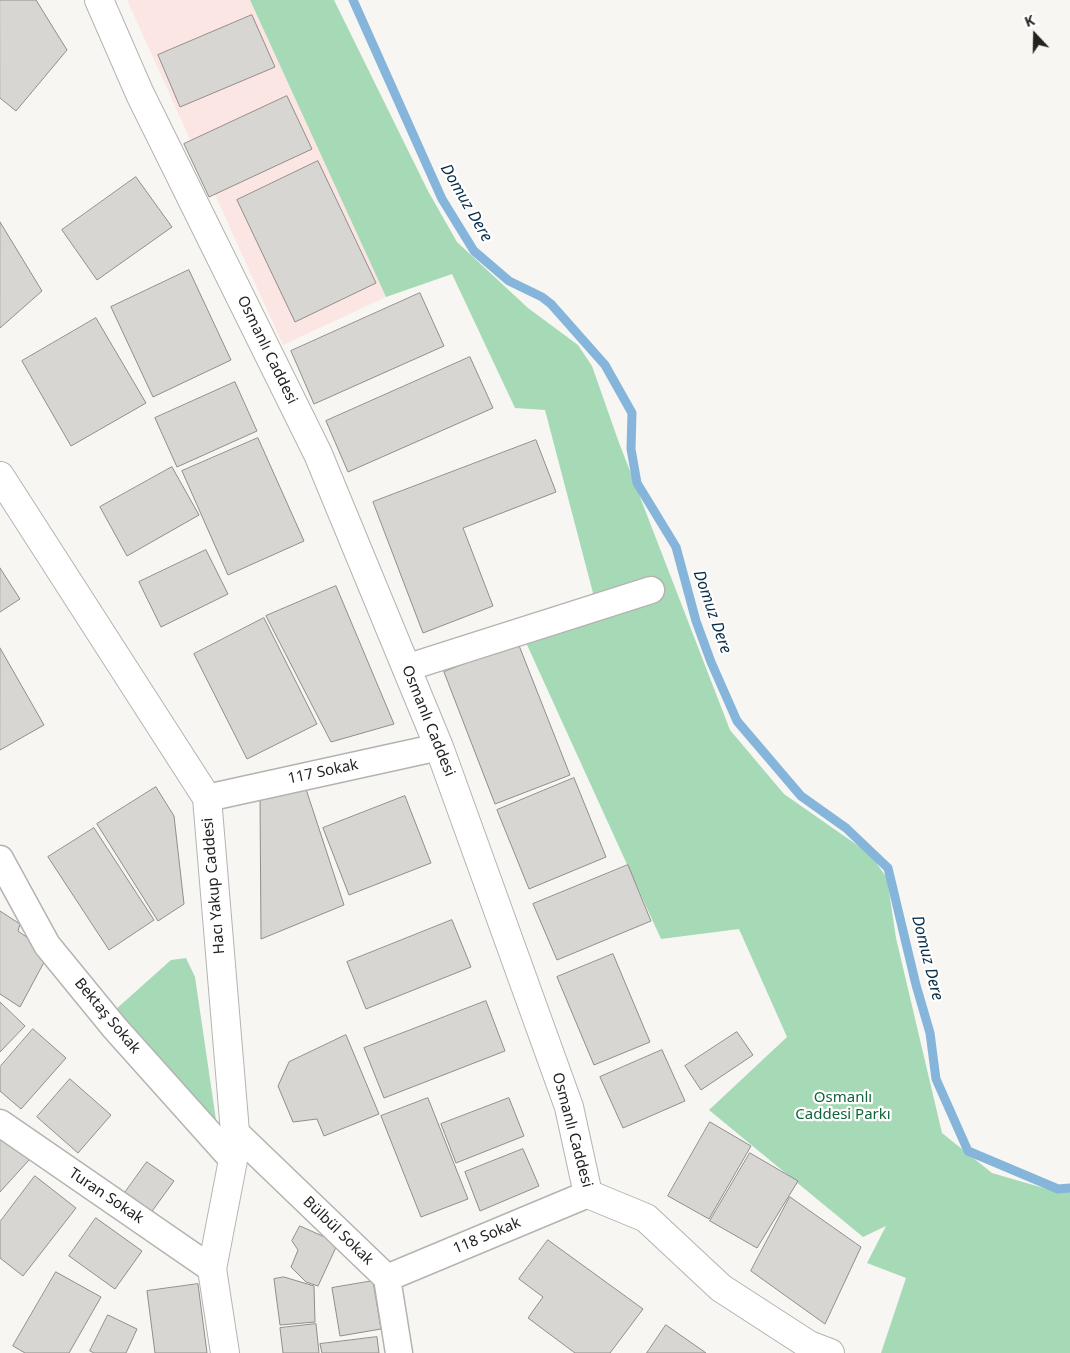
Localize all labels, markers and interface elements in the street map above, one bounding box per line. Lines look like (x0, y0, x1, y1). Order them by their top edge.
north arrow (1010, 10, 1060, 60)
text: K (1022, 10, 1037, 31)
water label: Domuz Dere (436, 161, 496, 245)
street label: Osmanlı Caddesi (233, 293, 301, 407)
water label: Domuz Dere (689, 568, 735, 656)
street label: Osmanlı Caddesi (398, 663, 458, 779)
street label: 117 Sokak (286, 756, 360, 788)
street label: Hacı Yakup Caddesi (199, 817, 229, 955)
water label: Domuz Dere (907, 914, 947, 1002)
street label: Bektaş Sokak (70, 975, 144, 1057)
street label: Osmanlı Caddesi (548, 1071, 596, 1189)
park label: Osmanlı Caddesi Parkı (795, 1089, 891, 1124)
street label: Turan Sokak (65, 1164, 147, 1228)
street label: Bülbül Sokak (299, 1193, 377, 1269)
street label: 118 Sokak (451, 1214, 523, 1258)

